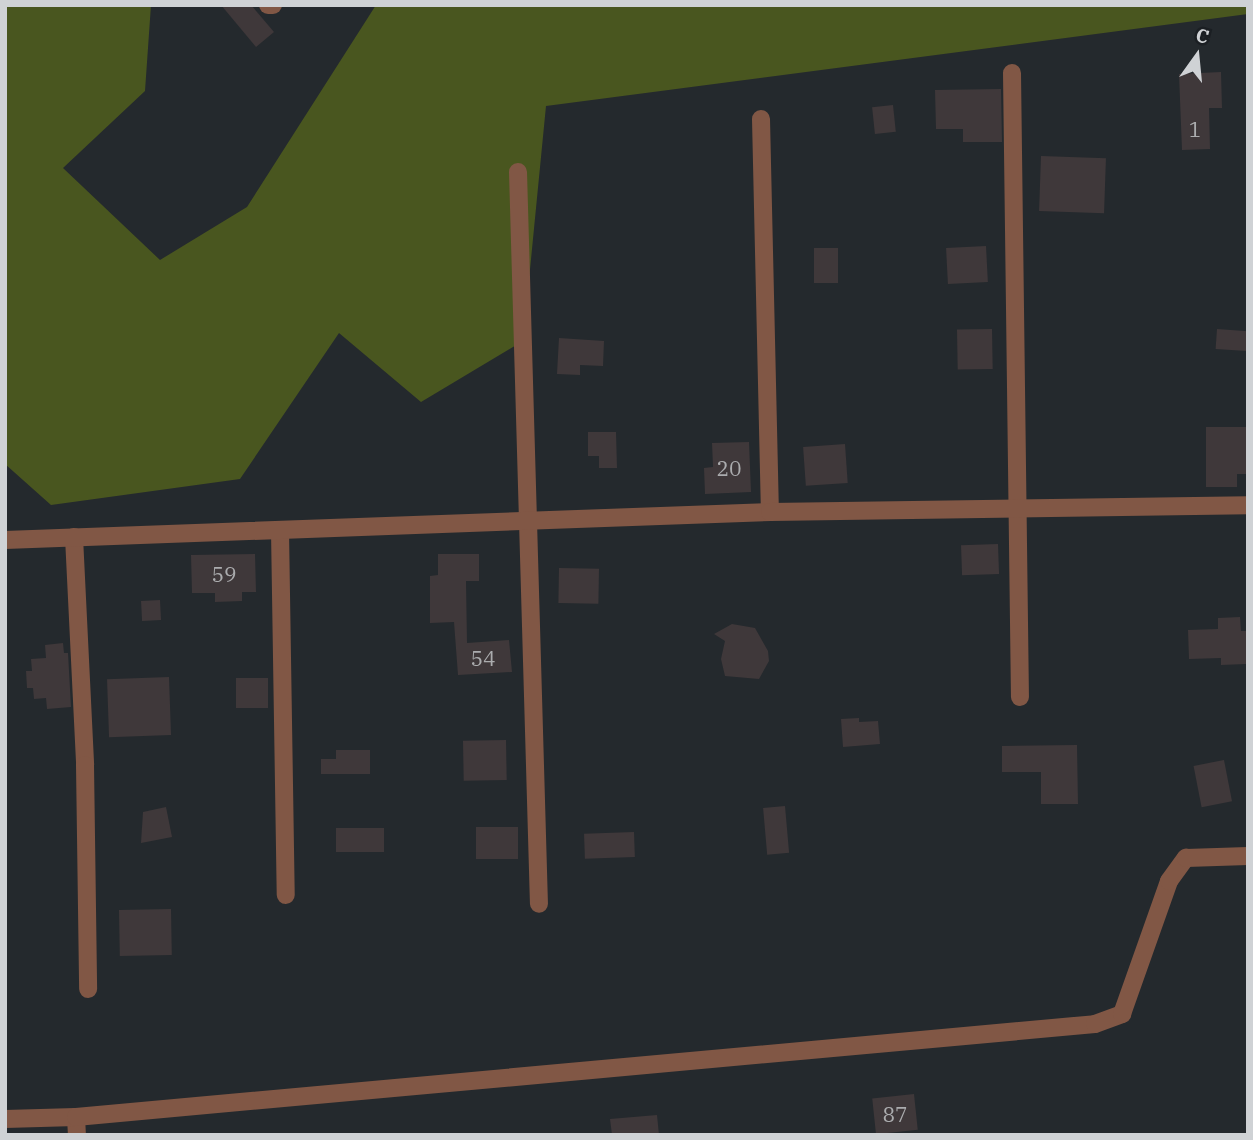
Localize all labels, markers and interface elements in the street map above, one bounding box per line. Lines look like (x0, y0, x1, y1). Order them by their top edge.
north arrow (1162, 21, 1232, 91)
text: С (1193, 22, 1212, 49)
house number: 1 (1189, 116, 1201, 142)
house number: 20 (716, 455, 742, 481)
house number: 59 (211, 561, 237, 587)
house number: 54 (470, 645, 496, 671)
house number: 87 (882, 1101, 908, 1127)

